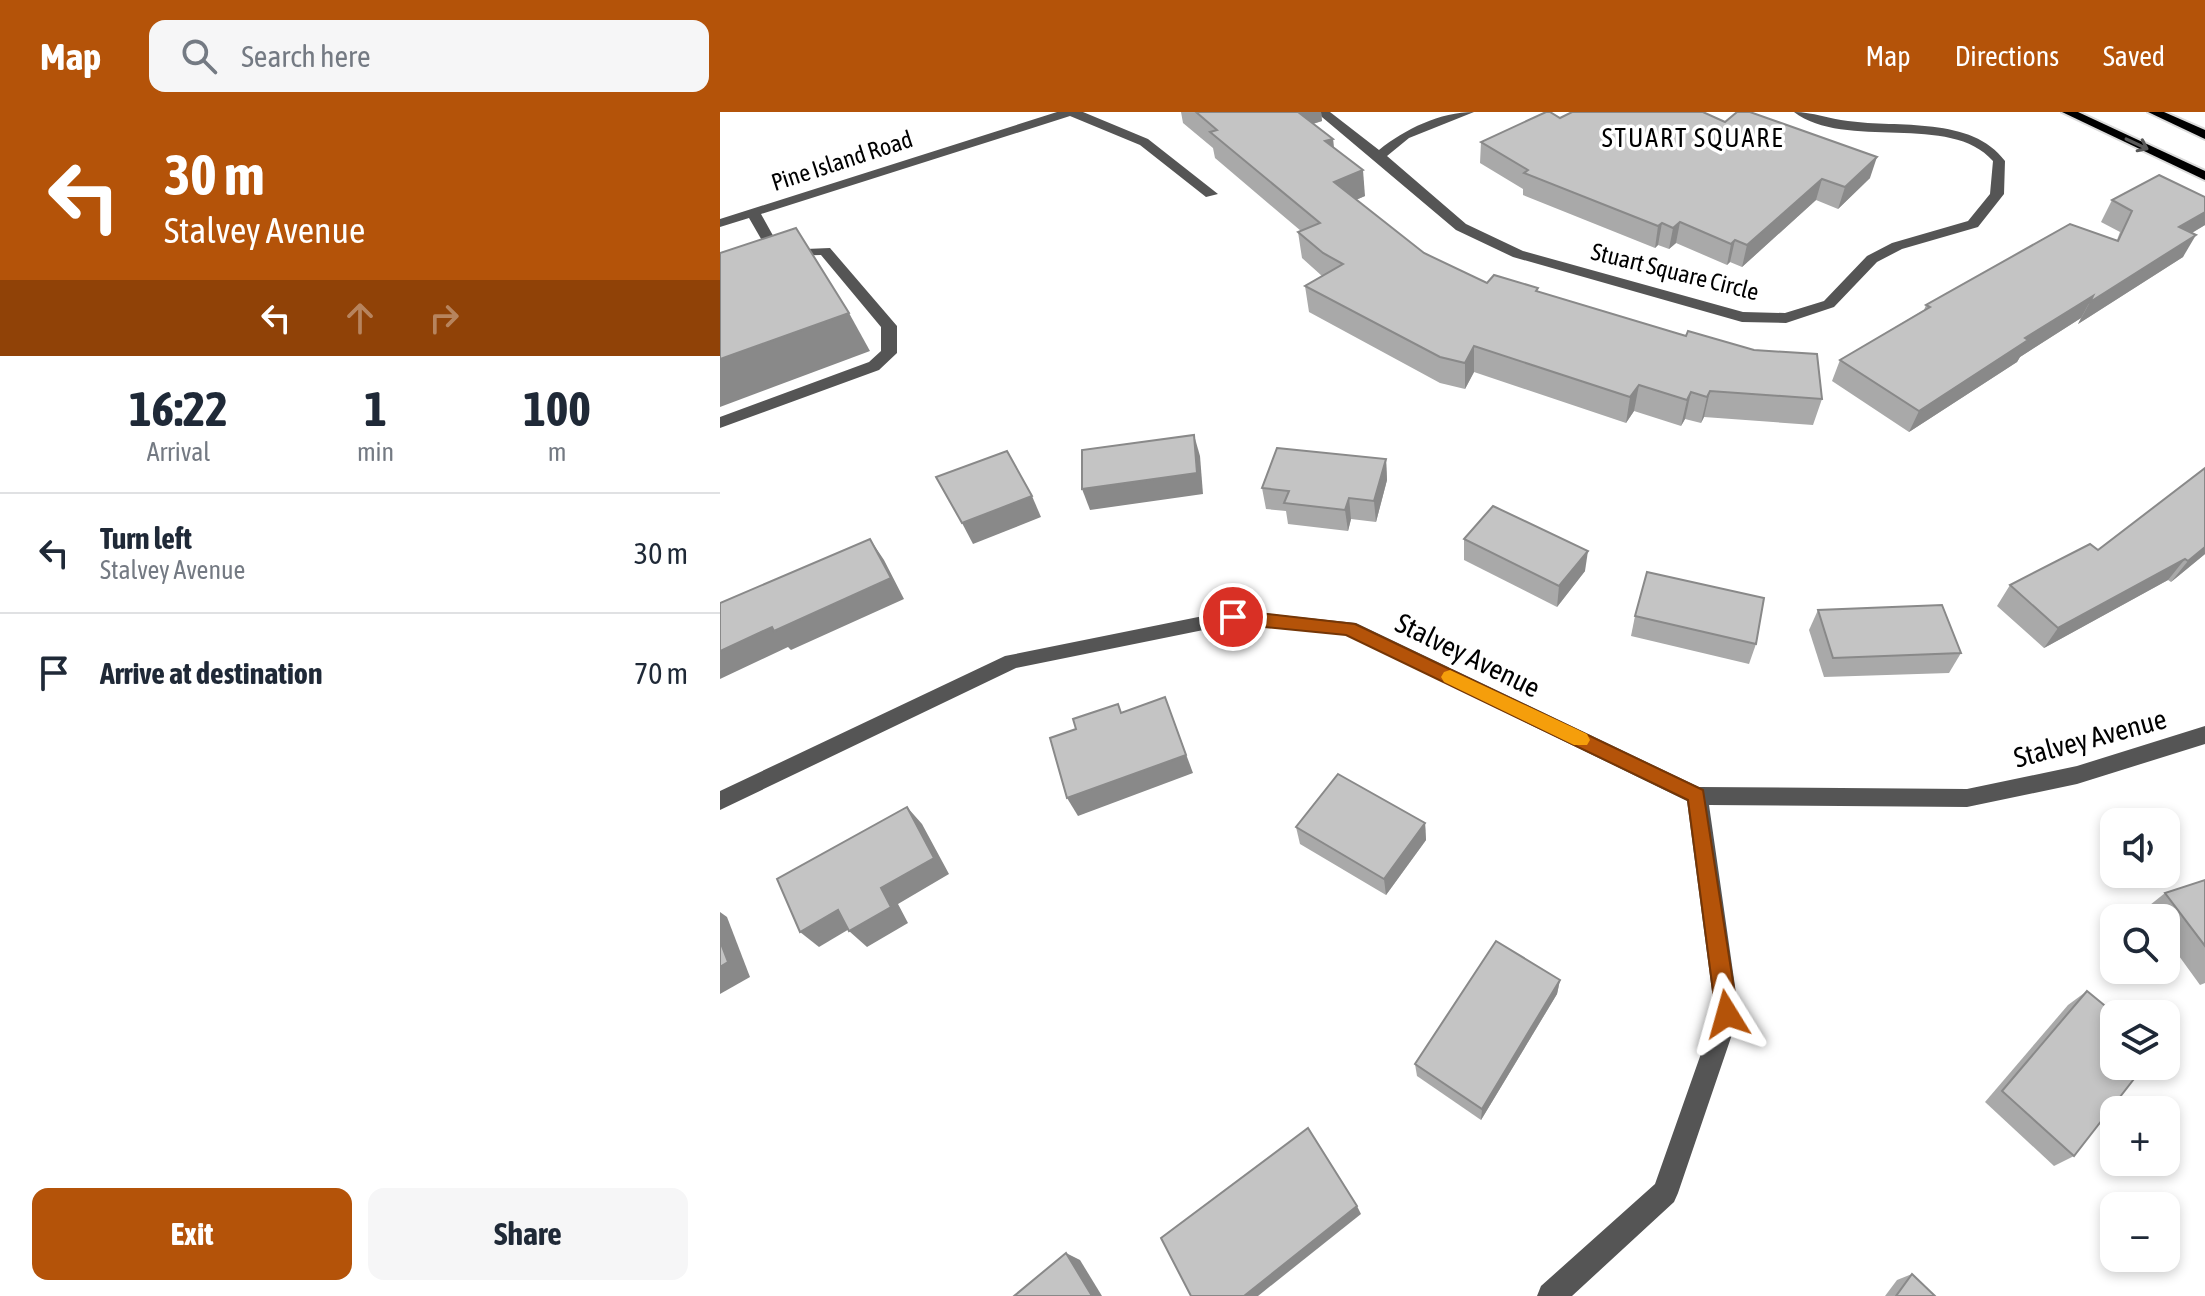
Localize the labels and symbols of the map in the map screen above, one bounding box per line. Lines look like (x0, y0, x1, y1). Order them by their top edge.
district label: STUART SQUARE (1602, 123, 1784, 153)
street label: Pine Island Road (768, 125, 916, 196)
one-way arrow (2124, 137, 2148, 152)
street label: Stuart Square Circle (1589, 238, 1762, 305)
pin (1199, 583, 1267, 651)
street label: Stalvey Avenue (1391, 606, 1545, 704)
street label: Stalvey Avenue (2010, 702, 2170, 774)
position arrow (1685, 972, 1769, 1056)

